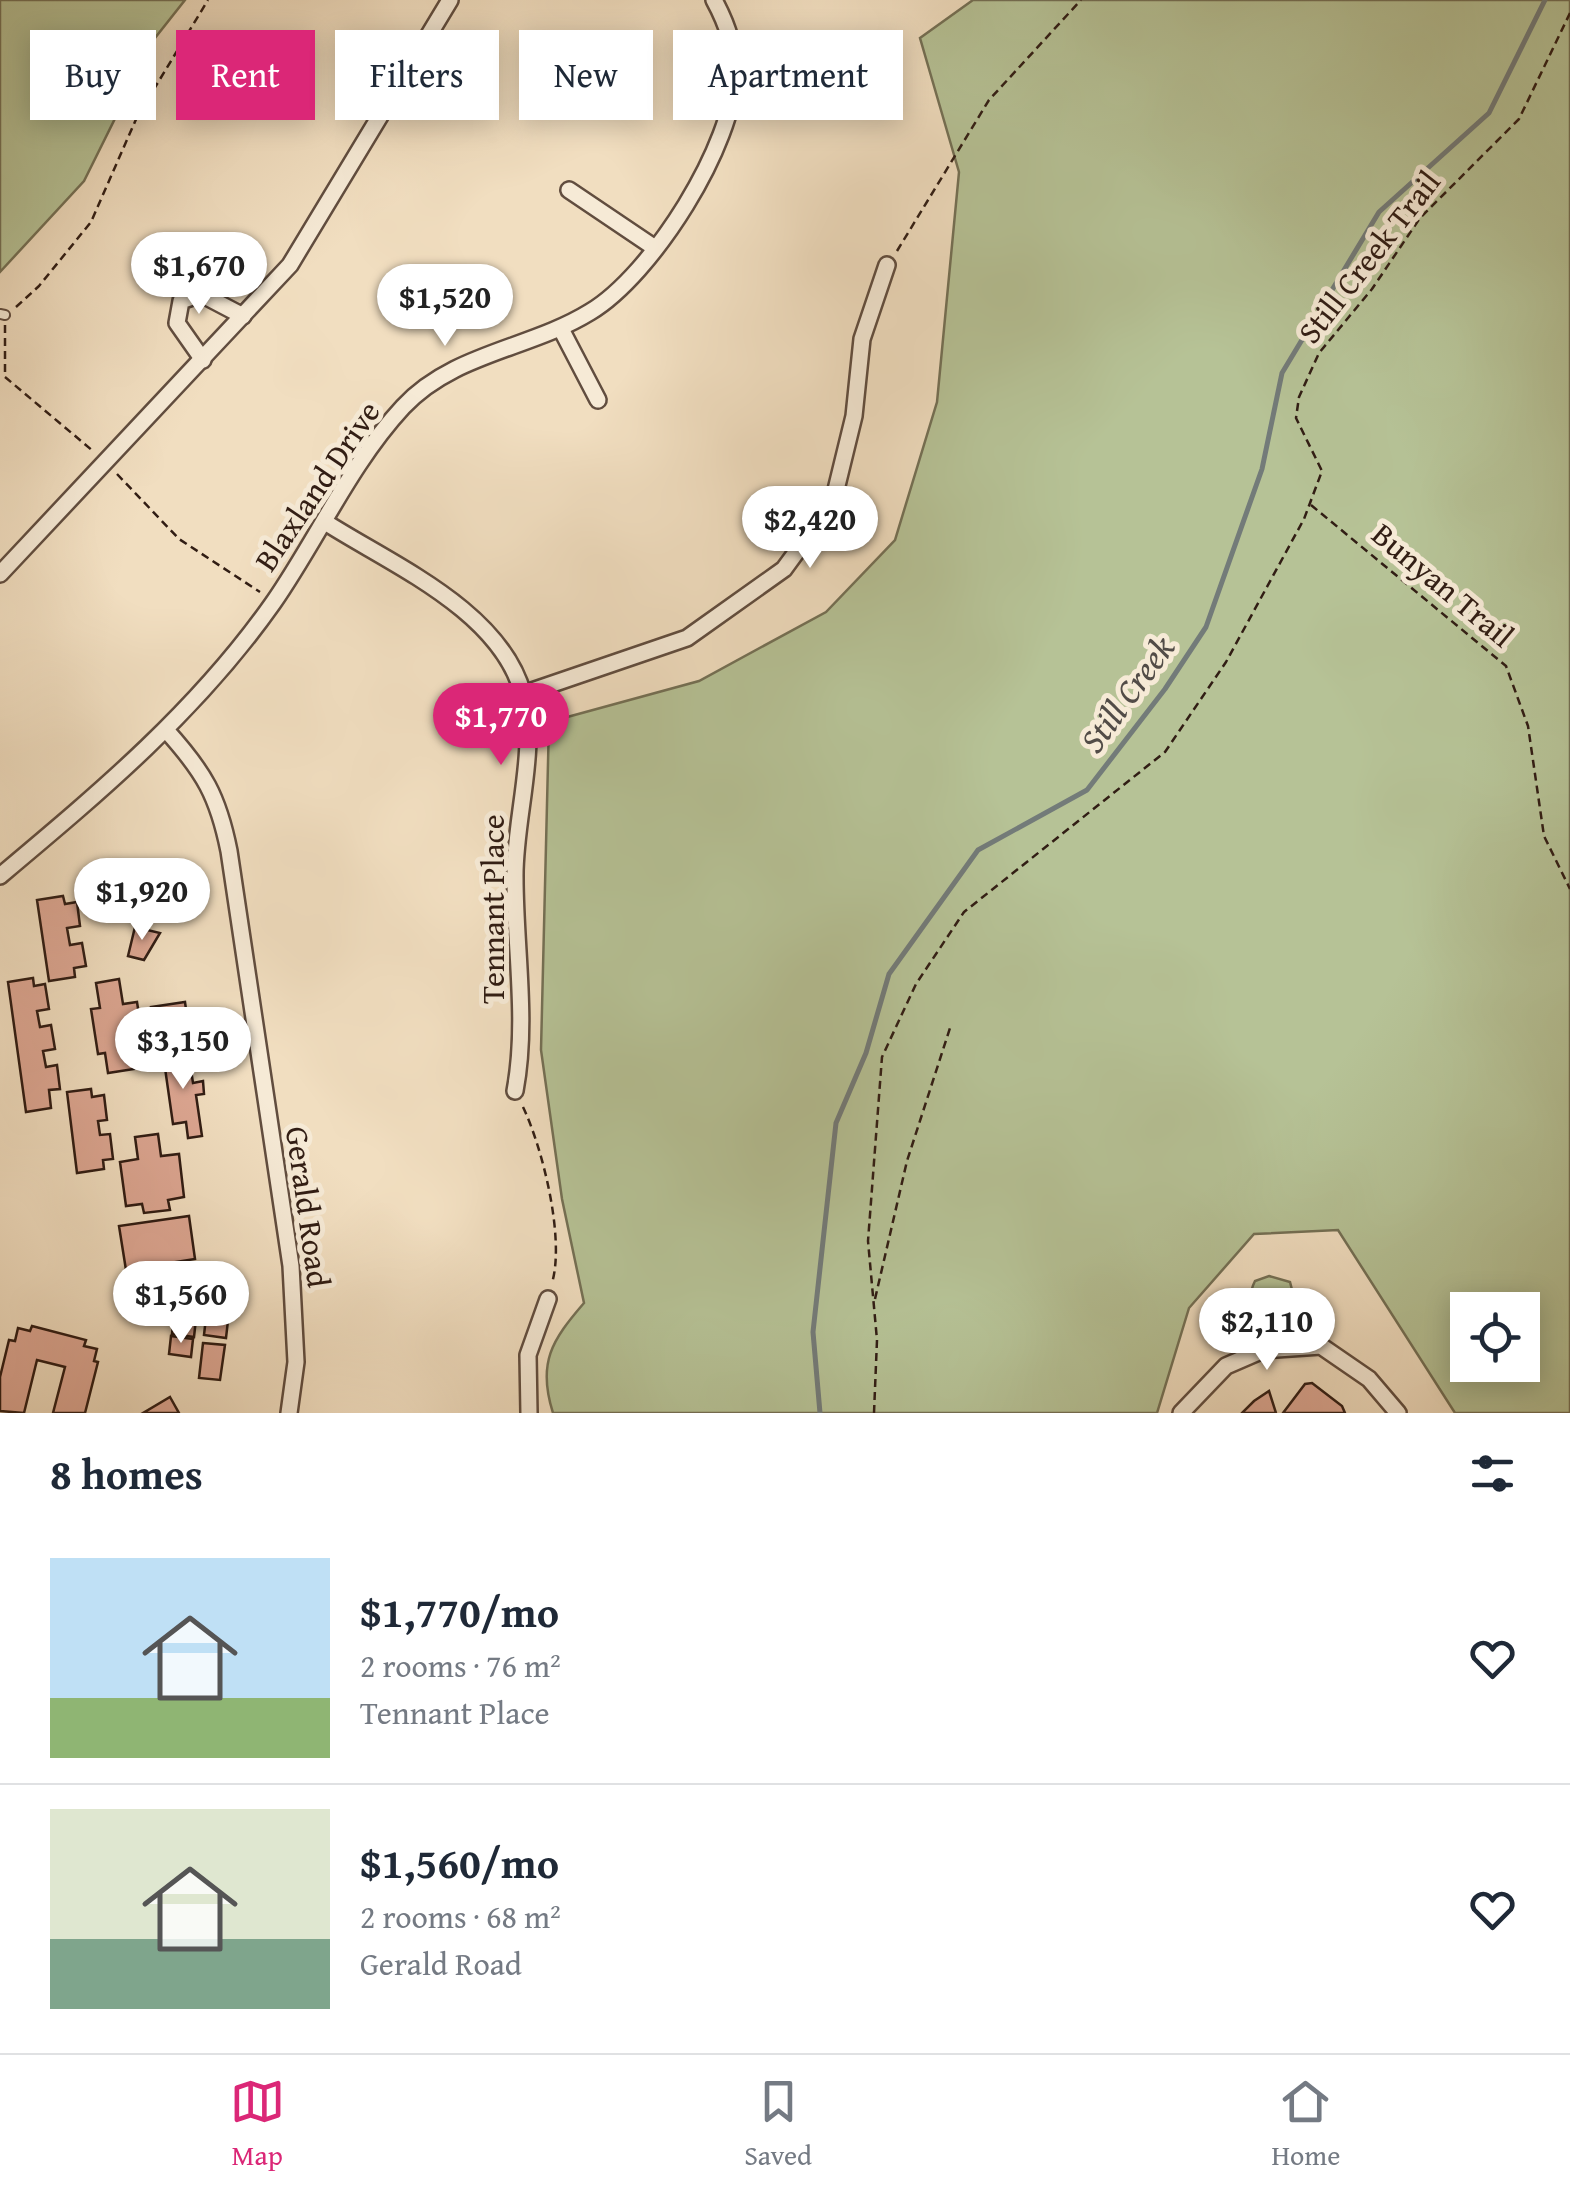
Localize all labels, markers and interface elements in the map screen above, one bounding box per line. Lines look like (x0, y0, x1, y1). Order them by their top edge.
chip: Buy (30, 30, 156, 120)
chip: Rent (176, 30, 315, 120)
chip: Filters (335, 30, 499, 120)
chip: New (519, 30, 653, 120)
chip: Apartment (673, 30, 903, 120)
street label: Still Creek Trail (1286, 160, 1451, 353)
pin: $1,670 (118, 232, 280, 317)
text: $1,670 (153, 241, 245, 288)
pin: $1,520 (364, 264, 526, 349)
text: $1,520 (399, 273, 491, 320)
street label: Blaxland Drive (242, 391, 391, 580)
pin: $2,420 (729, 486, 891, 571)
text: $2,420 (764, 495, 856, 542)
street label: Bunyan Trail (1362, 511, 1525, 658)
water label: Still Creek (1067, 624, 1187, 763)
pin: $1,770 (420, 683, 582, 768)
text: $1,770 (455, 692, 547, 739)
street label: Tennant Place (469, 814, 516, 1004)
pin: $1,920 (61, 858, 223, 943)
text: $1,920 (96, 867, 188, 914)
pin: $3,150 (102, 1007, 264, 1092)
text: $3,150 (137, 1016, 229, 1063)
street label: Gerald Road (274, 1123, 343, 1290)
pin: $1,560 (100, 1261, 262, 1346)
text: $1,560 (135, 1270, 227, 1317)
pin: $2,110 (1186, 1288, 1348, 1373)
map controls (1450, 1292, 1540, 1382)
button: locate (1450, 1292, 1540, 1382)
text: $2,110 (1221, 1297, 1313, 1344)
text: 8 homes (50, 1443, 203, 1504)
icon: filters (1465, 1446, 1520, 1501)
text: $1,770/mo (360, 1581, 559, 1642)
icon: home (130, 1598, 250, 1718)
icon: heart (1465, 1631, 1520, 1686)
text: 2 rooms · 76 m² (360, 1642, 561, 1689)
text: Tennant Place (360, 1689, 550, 1736)
text: $1,560/mo (360, 1832, 559, 1893)
icon: home (130, 1849, 250, 1969)
icon: heart (1465, 1882, 1520, 1937)
text: 2 rooms · 68 m² (360, 1893, 561, 1940)
text: Gerald Road (360, 1940, 522, 1987)
tab: Map (230, 2074, 285, 2175)
tab: Saved (744, 2074, 812, 2175)
tab: Home (1271, 2074, 1340, 2175)

